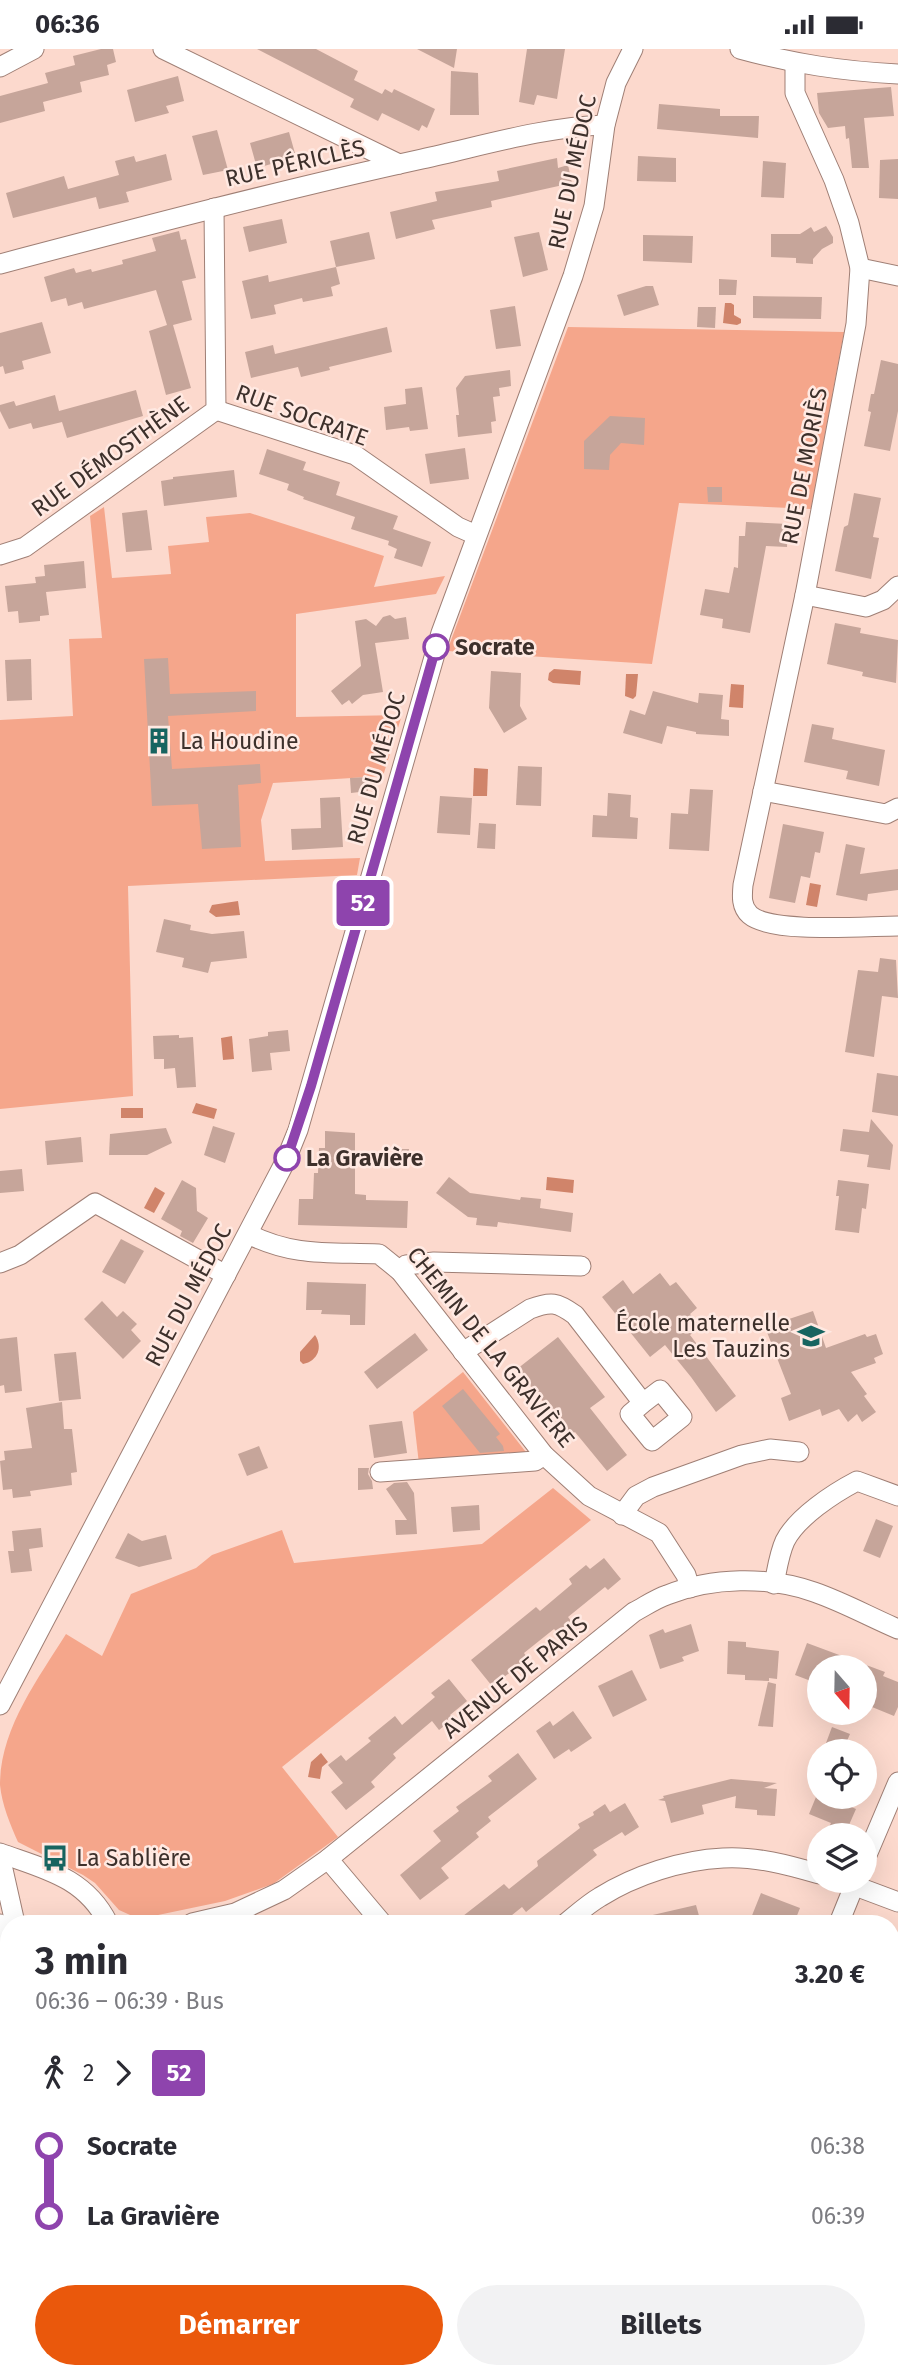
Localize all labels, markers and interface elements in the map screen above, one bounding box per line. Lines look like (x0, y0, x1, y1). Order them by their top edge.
text: 06:36 (35, 9, 100, 40)
street label: RUE DU MÉDOC (541, 92, 602, 252)
street label: RUE PÉRICLÈS (222, 132, 368, 193)
street label: RUE SOCRATE (232, 378, 372, 452)
street label: RUE DE MORIÈS (774, 385, 833, 547)
street label: RUE DÉMOSTHÈNE (25, 389, 194, 523)
place label: Socrate (455, 633, 535, 661)
marker: Socrate (423, 634, 449, 660)
street label: RUE DU MÉDOC (340, 688, 411, 847)
building icon: La Houdine (144, 726, 174, 756)
place label: La Houdine (180, 727, 299, 755)
line badge: 52 (332, 880, 394, 926)
text: 52 (351, 889, 375, 917)
place label: La Gravière (306, 1144, 424, 1172)
marker: La Gravière (274, 1145, 300, 1171)
street label: RUE DU MÉDOC (138, 1218, 237, 1371)
street label: CHEMIN DE LA GRAVIÈRE (401, 1240, 582, 1453)
place label: École maternelle Les Tauzins (615, 1308, 790, 1363)
school or university icon: École maternelle Les Tauzins (796, 1321, 826, 1351)
street label: AVENUE DE PARIS (437, 1610, 593, 1744)
north arrow (807, 1655, 877, 1725)
map controls (807, 1655, 877, 1893)
button: locate (807, 1739, 877, 1809)
button: layers (807, 1823, 877, 1893)
bus stop icon: La Sablière (40, 1843, 70, 1873)
place label: La Sablière (76, 1844, 191, 1872)
text: 3 min (35, 1938, 129, 1984)
text: 3.20 € (795, 1959, 865, 1990)
text: 06:36 – 06:39 · Bus (35, 1987, 224, 2015)
icon: walk (35, 2054, 73, 2092)
icon: forward (104, 2054, 142, 2092)
text: 2 (83, 2059, 94, 2087)
text: 52 (166, 2059, 191, 2087)
text: Socrate (87, 2131, 177, 2162)
text: 06:38 (810, 2132, 865, 2160)
text: La Gravière (87, 2201, 220, 2232)
text: 06:39 (811, 2202, 865, 2230)
button: Démarrer (35, 2285, 443, 2365)
button: Billets (457, 2285, 865, 2365)

